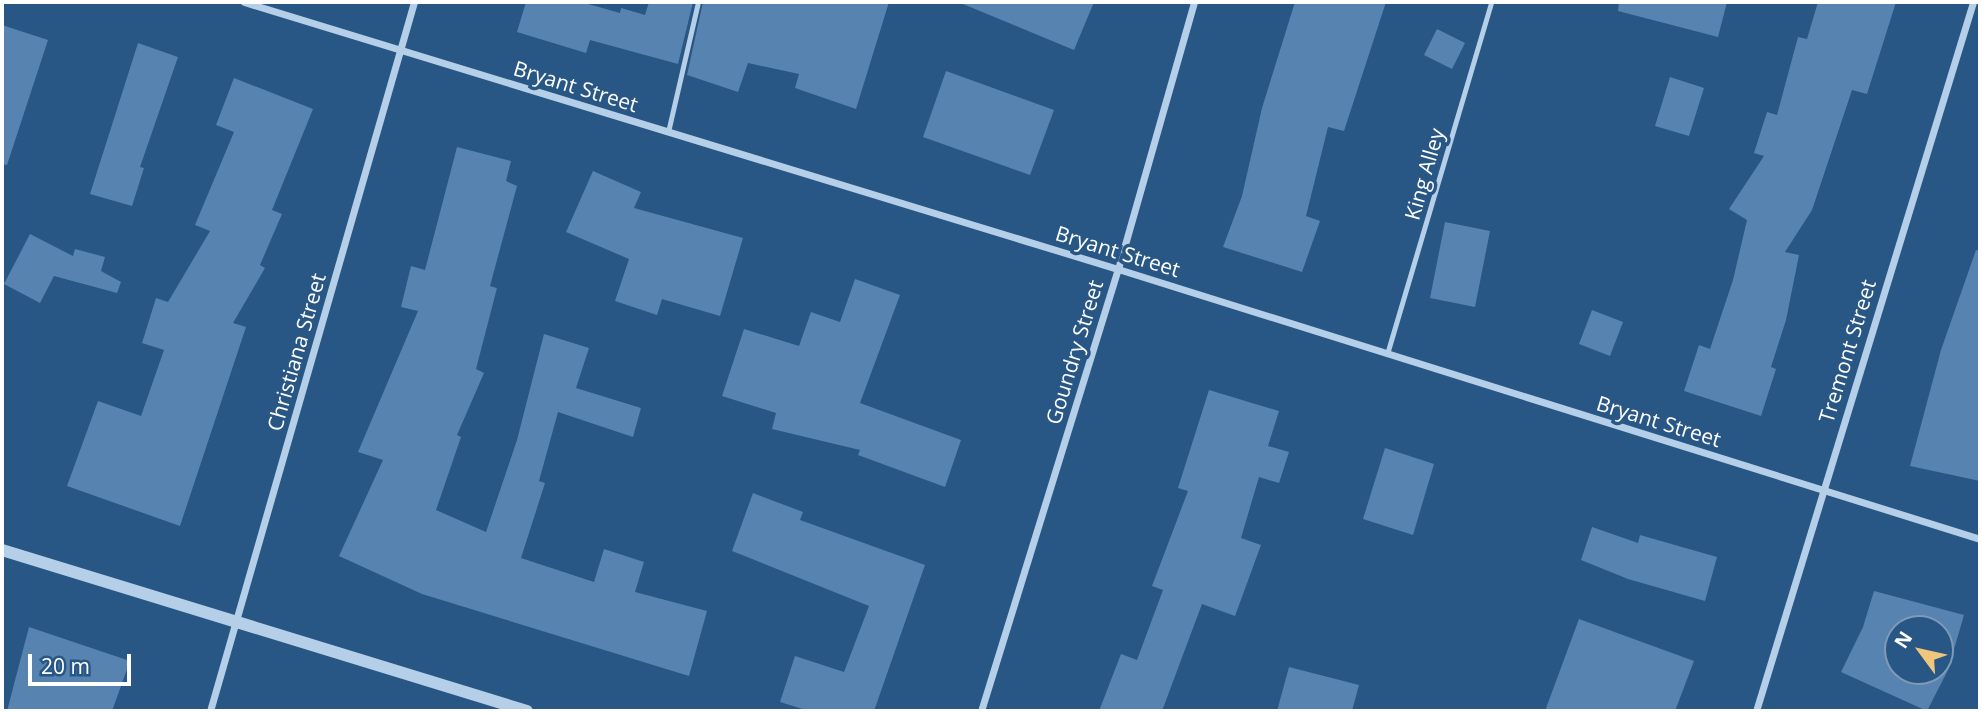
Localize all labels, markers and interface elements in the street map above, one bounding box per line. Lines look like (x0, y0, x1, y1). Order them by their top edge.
street label: Bryant Street (511, 55, 641, 117)
street label: King Alley (1399, 125, 1449, 223)
street label: Bryant Street (1053, 220, 1183, 282)
street label: Christiana Street (261, 270, 331, 434)
street label: Tremont Street (1813, 276, 1881, 426)
street label: Goundry Street (1040, 277, 1108, 427)
street label: Bryant Street (1594, 390, 1724, 452)
north arrow (1884, 615, 1954, 685)
text: N (1888, 626, 1918, 653)
scale bar (32, 640, 135, 684)
text: 20 m (41, 652, 90, 680)

